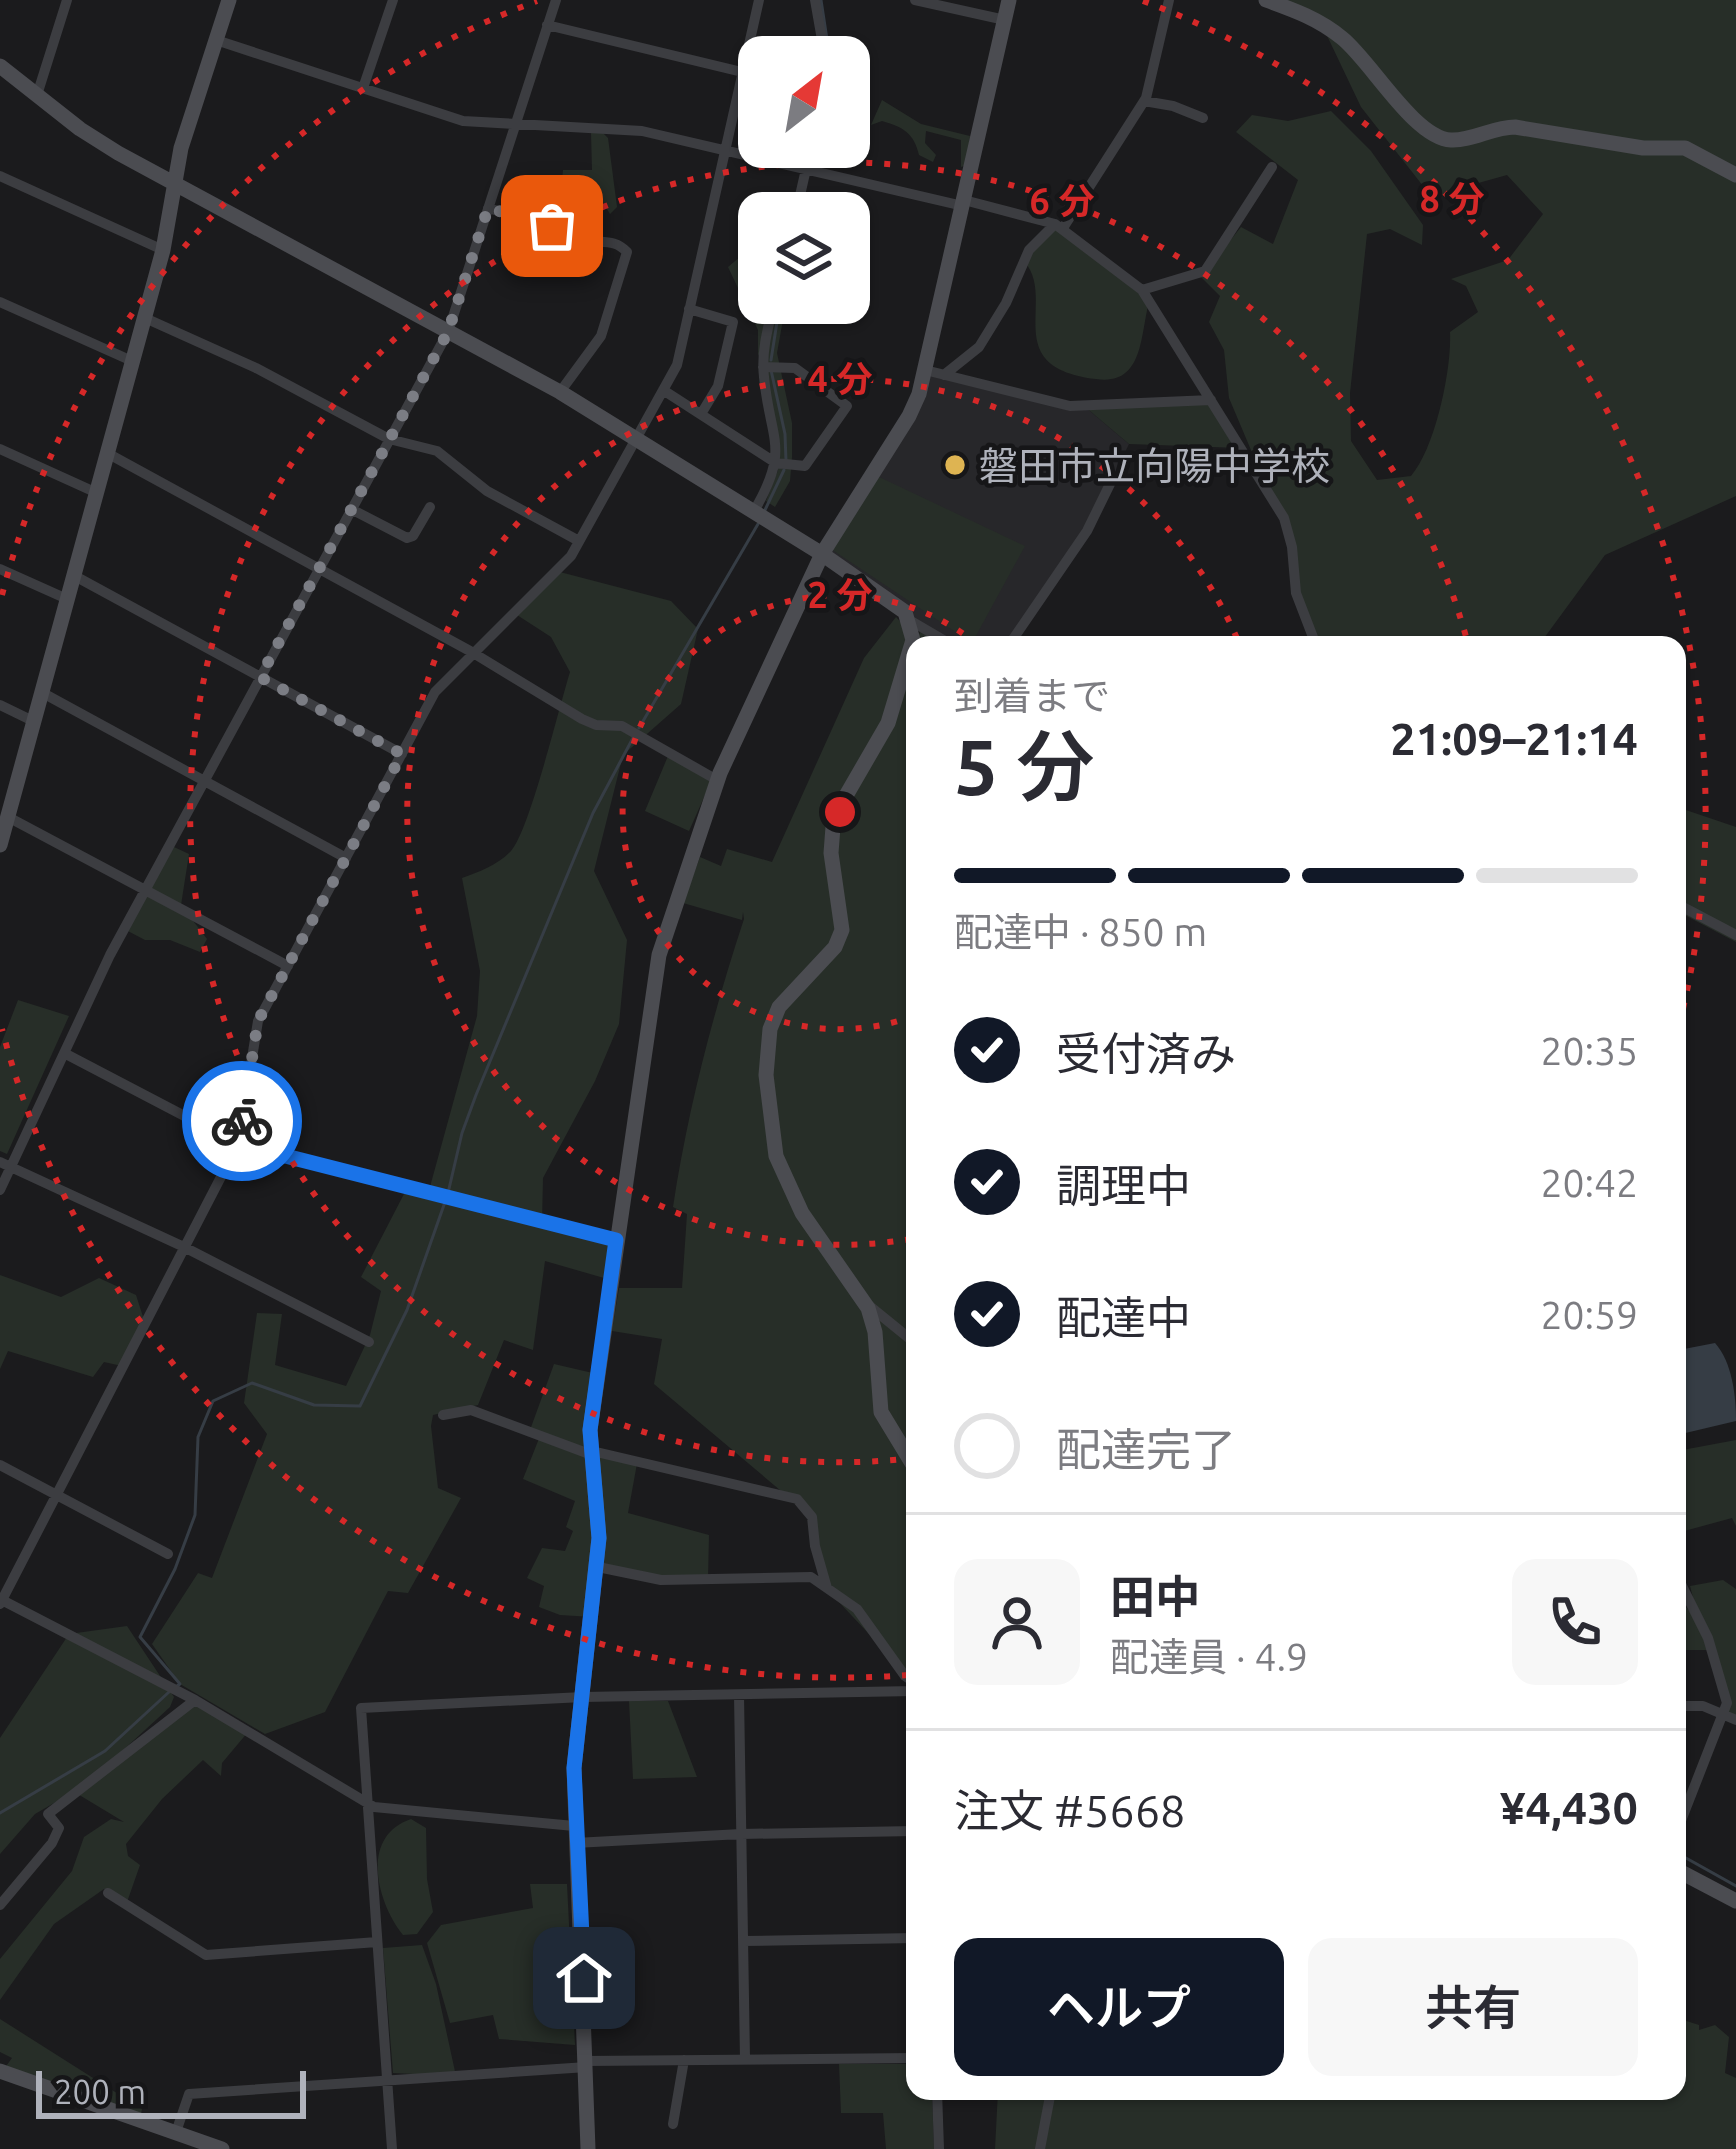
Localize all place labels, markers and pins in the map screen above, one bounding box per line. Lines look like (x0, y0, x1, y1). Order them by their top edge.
pin (501, 175, 603, 277)
place label: 磐田市立向陽中学校 (979, 444, 1330, 487)
marker: 磐田市立向陽中学校 (942, 452, 968, 478)
centre of rings (819, 791, 861, 833)
pin (533, 1927, 635, 2029)

